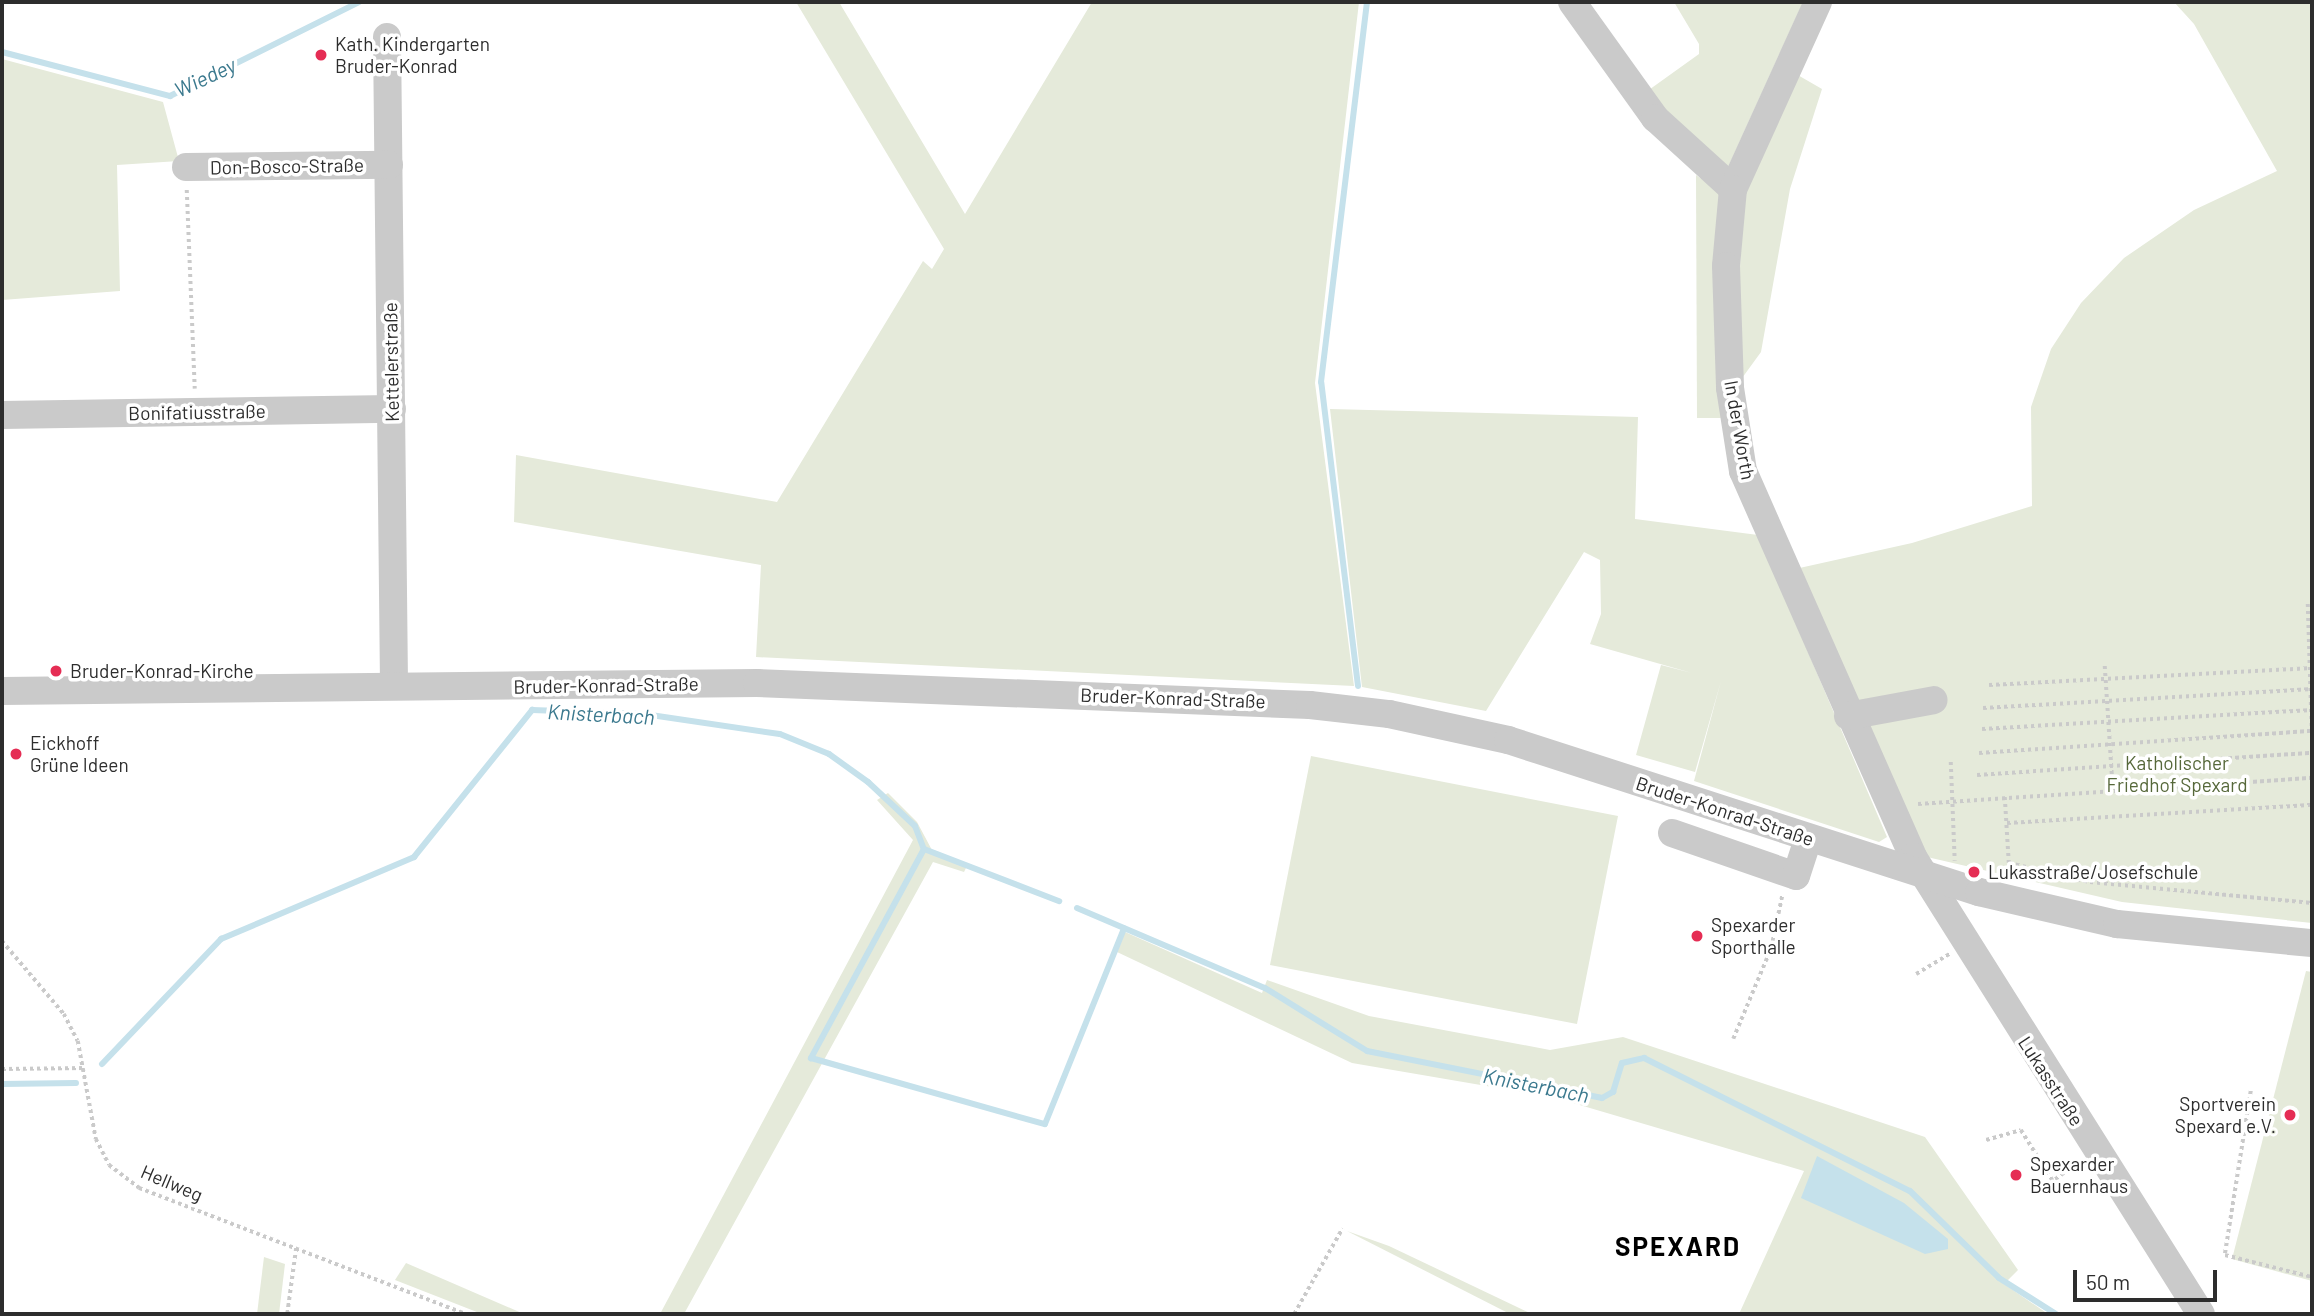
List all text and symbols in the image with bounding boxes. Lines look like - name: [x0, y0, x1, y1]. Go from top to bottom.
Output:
- place label: Kath. Kindergarten Bruder-Konrad: [335, 33, 490, 77]
- marker: Kath. Kindergarten Bruder-Konrad: [313, 47, 329, 63]
- water label: Wiedey: [170, 52, 240, 102]
- street label: Don-Bosco-Straße: [210, 153, 364, 179]
- street label: Kettelerstraße: [379, 302, 403, 422]
- street label: In der Worth: [1720, 378, 1760, 482]
- street label: Bonifatiusstraße: [128, 399, 266, 425]
- place label: Bruder-Konrad-Kirche: [70, 660, 254, 682]
- marker: Bruder-Konrad-Kirche: [48, 663, 64, 679]
- street label: Bruder-Konrad-Straße: [513, 672, 699, 698]
- street label: Bruder-Konrad-Straße: [1080, 683, 1266, 713]
- water label: Knisterbach: [547, 699, 655, 729]
- place label: Eickhoff Grüne Ideen: [30, 732, 129, 776]
- marker: Eickhoff Grüne Ideen: [8, 746, 24, 762]
- park label: Katholischer Friedhof Spexard: [2106, 752, 2248, 796]
- street label: Bruder-Konrad-Straße: [1633, 771, 1817, 851]
- place label: Lukasstraße/Josefschule: [1988, 861, 2198, 883]
- marker: Lukasstraße/Josefschule: [1966, 864, 1982, 880]
- place label: Spexarder Sporthalle: [1711, 914, 1796, 958]
- marker: Spexarder Sporthalle: [1689, 928, 1705, 944]
- street label: Lukasstraße: [2014, 1032, 2088, 1130]
- water label: Knisterbach: [1481, 1062, 1591, 1108]
- place label: Sportverein Spexard e.V.: [2175, 1093, 2276, 1137]
- marker: Sportverein Spexard e.V.: [2282, 1107, 2298, 1123]
- place label: Spexarder Bauernhaus: [2030, 1153, 2128, 1197]
- street label: Hellweg: [138, 1160, 206, 1206]
- marker: Spexarder Bauernhaus: [2008, 1167, 2024, 1183]
- district label: SPEXARD: [1616, 1230, 1740, 1262]
- scale bar: [2076, 1256, 2220, 1300]
- text: 50 m: [2086, 1269, 2130, 1294]

